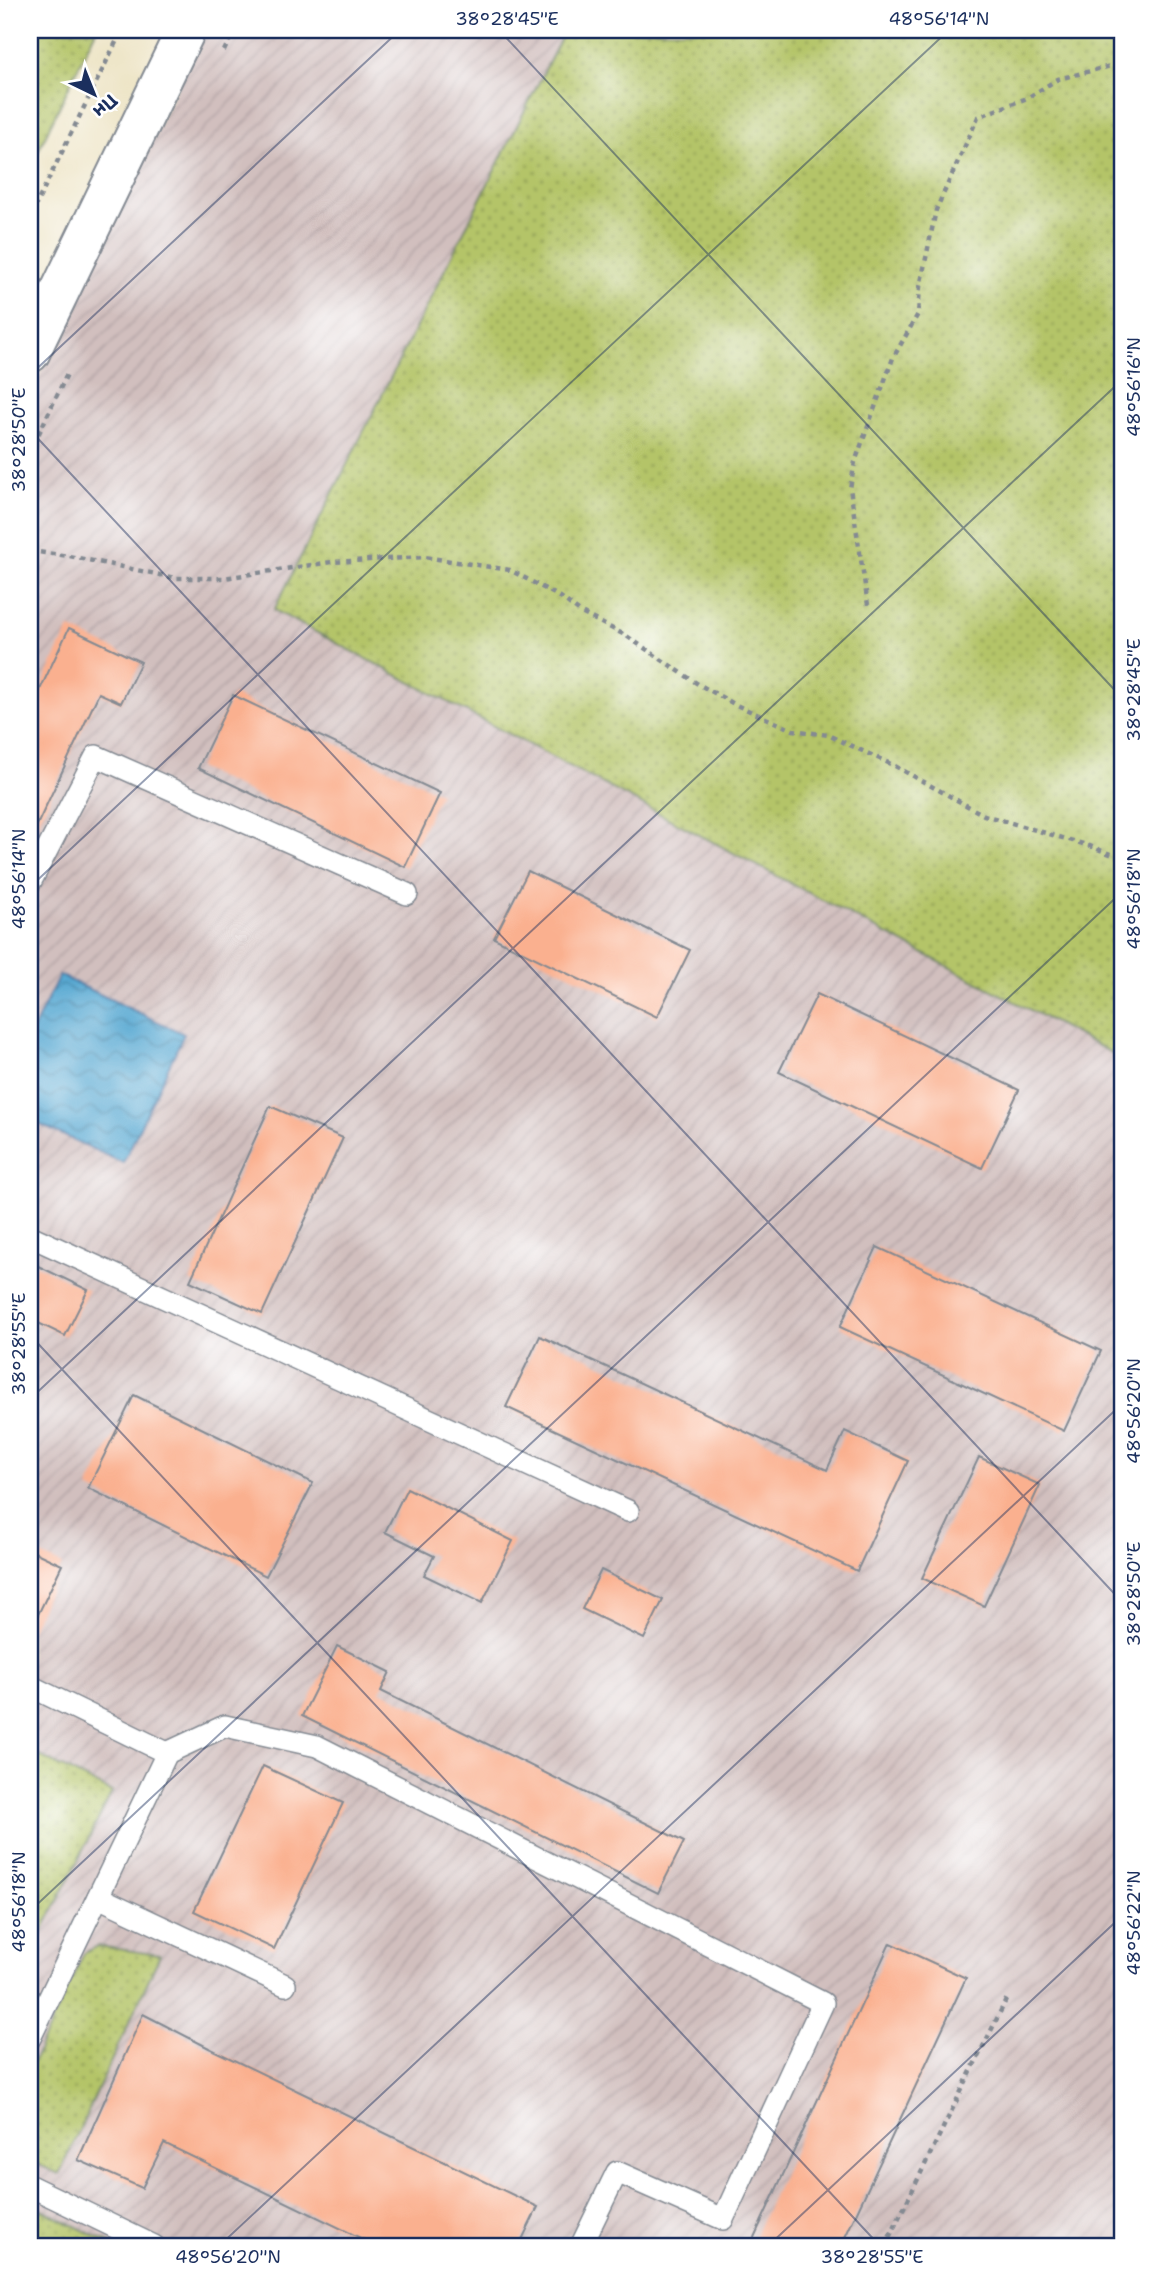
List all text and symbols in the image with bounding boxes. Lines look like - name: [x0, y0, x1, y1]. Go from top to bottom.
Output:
- text: 38°28'45"E: [455, 7, 559, 31]
- text: 48°56'14"N: [889, 7, 989, 31]
- north arrow: [60, 60, 130, 130]
- text: Пн: [88, 88, 123, 124]
- text: 48°56'16"N: [1122, 337, 1146, 437]
- text: 38°28'50"E: [7, 387, 31, 493]
- text: 38°28'45"E: [1122, 638, 1146, 742]
- text: 48°56'14"N: [7, 829, 31, 929]
- text: 48°56'18"N: [1122, 848, 1146, 950]
- text: 38°28'55"E: [7, 1293, 31, 1395]
- text: 48°56'20"N: [1122, 1358, 1146, 1464]
- text: 38°28'50"E: [1122, 1541, 1146, 1647]
- text: 48°56'18"N: [7, 1851, 31, 1953]
- text: 48°56'22"N: [1122, 1870, 1146, 1976]
- text: 48°56'20"N: [175, 2245, 281, 2269]
- text: 38°28'55"E: [821, 2245, 923, 2269]

